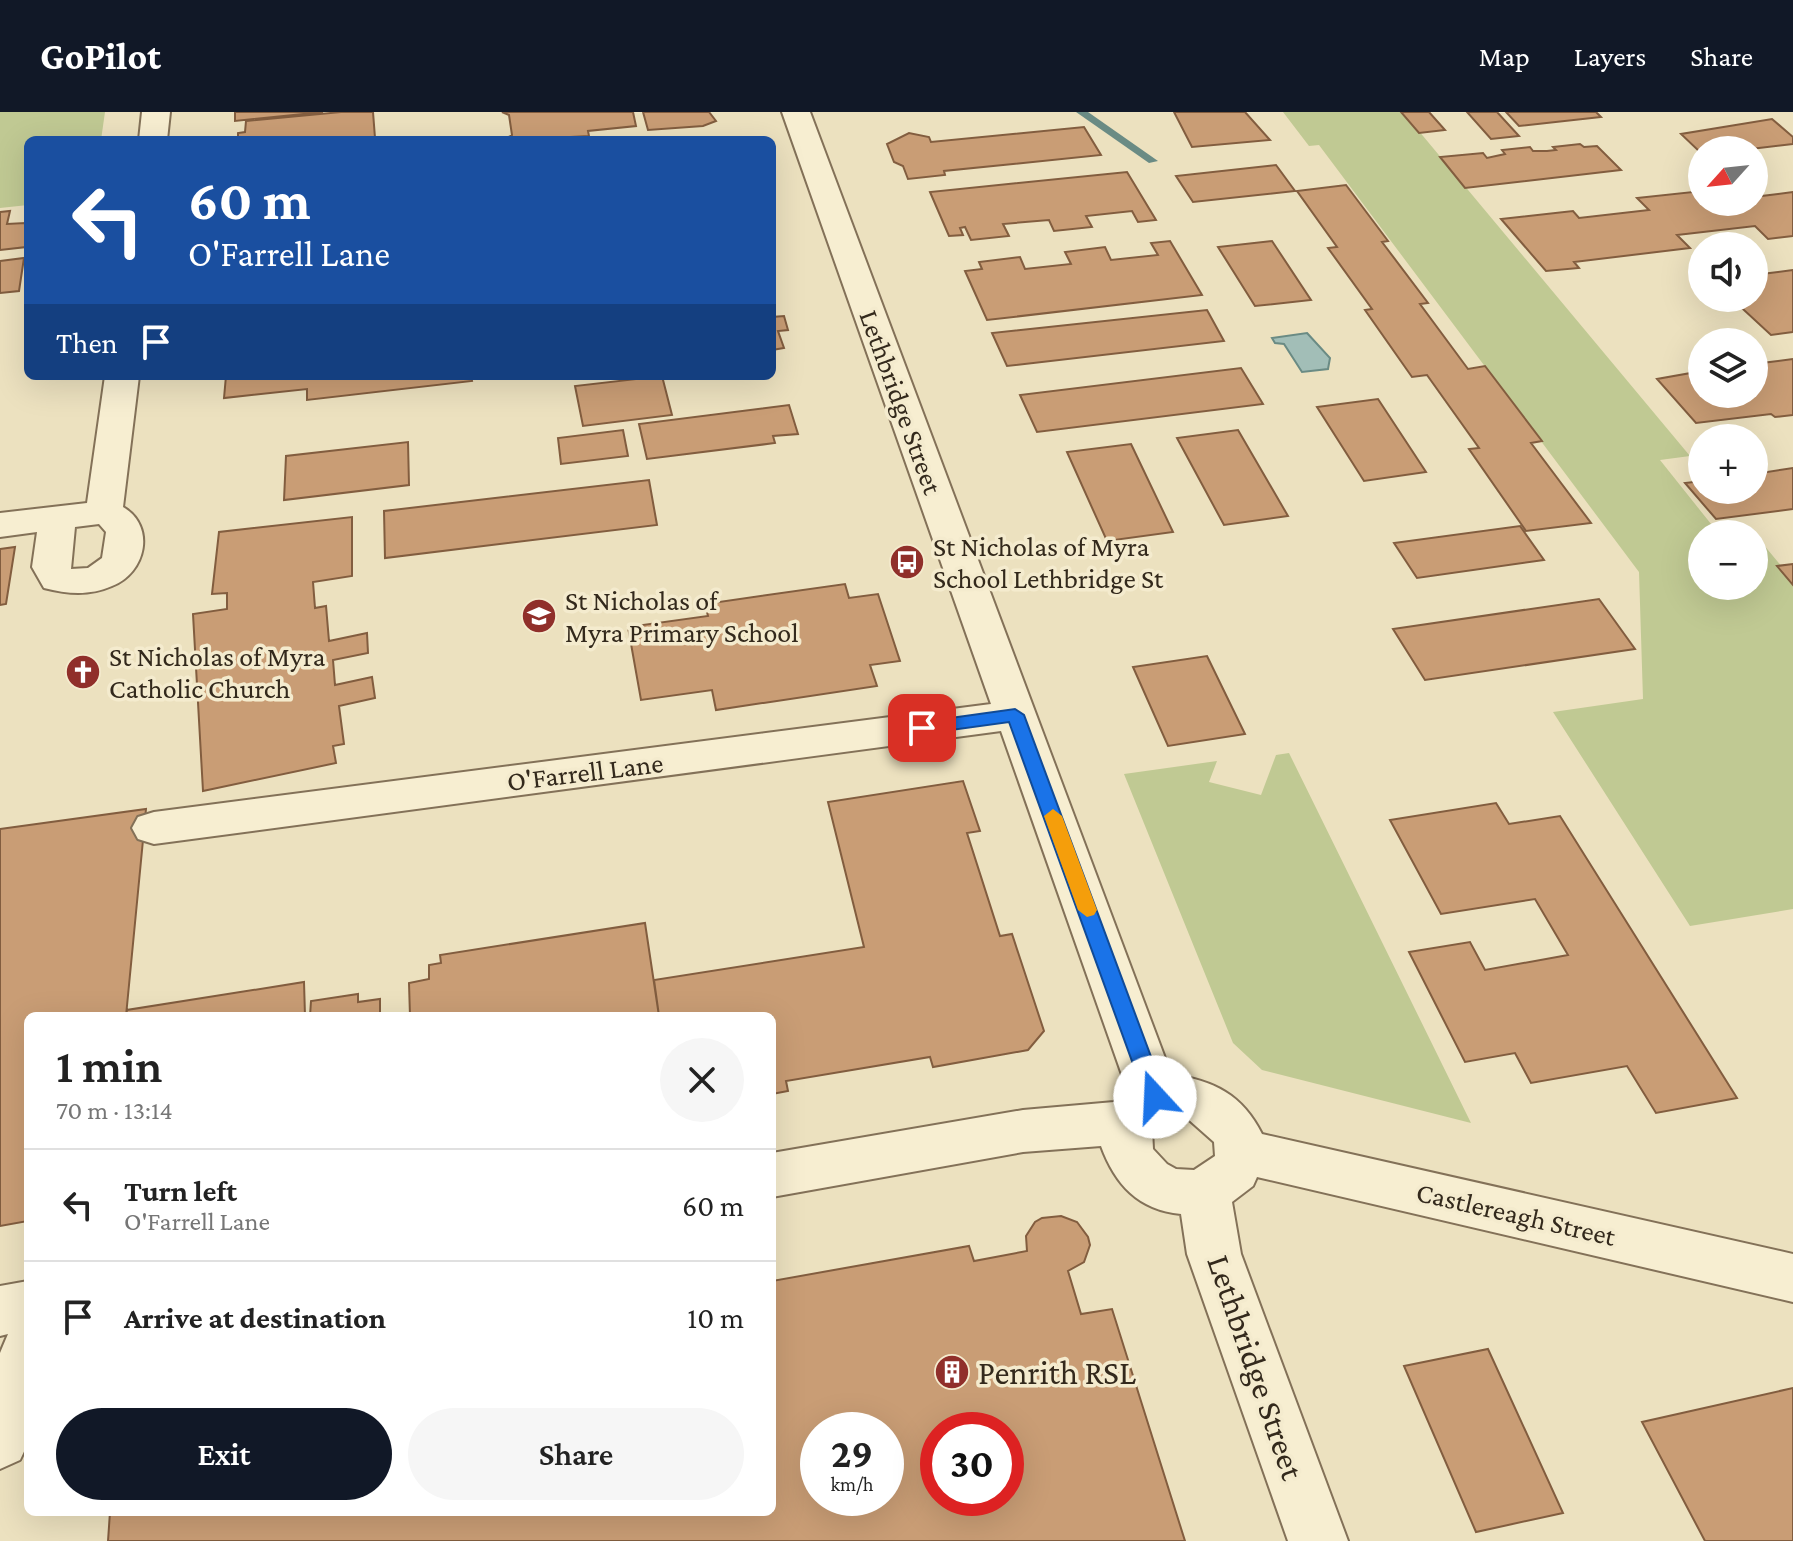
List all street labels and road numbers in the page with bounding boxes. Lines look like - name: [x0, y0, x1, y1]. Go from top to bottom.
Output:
- street label: Lethbridge Street: [853, 306, 949, 499]
- street label: O'Farrell Lane: [505, 747, 665, 797]
- street label: Castlereagh Street: [1413, 1176, 1619, 1252]
- street label: Lethbridge Street: [1199, 1250, 1312, 1485]

